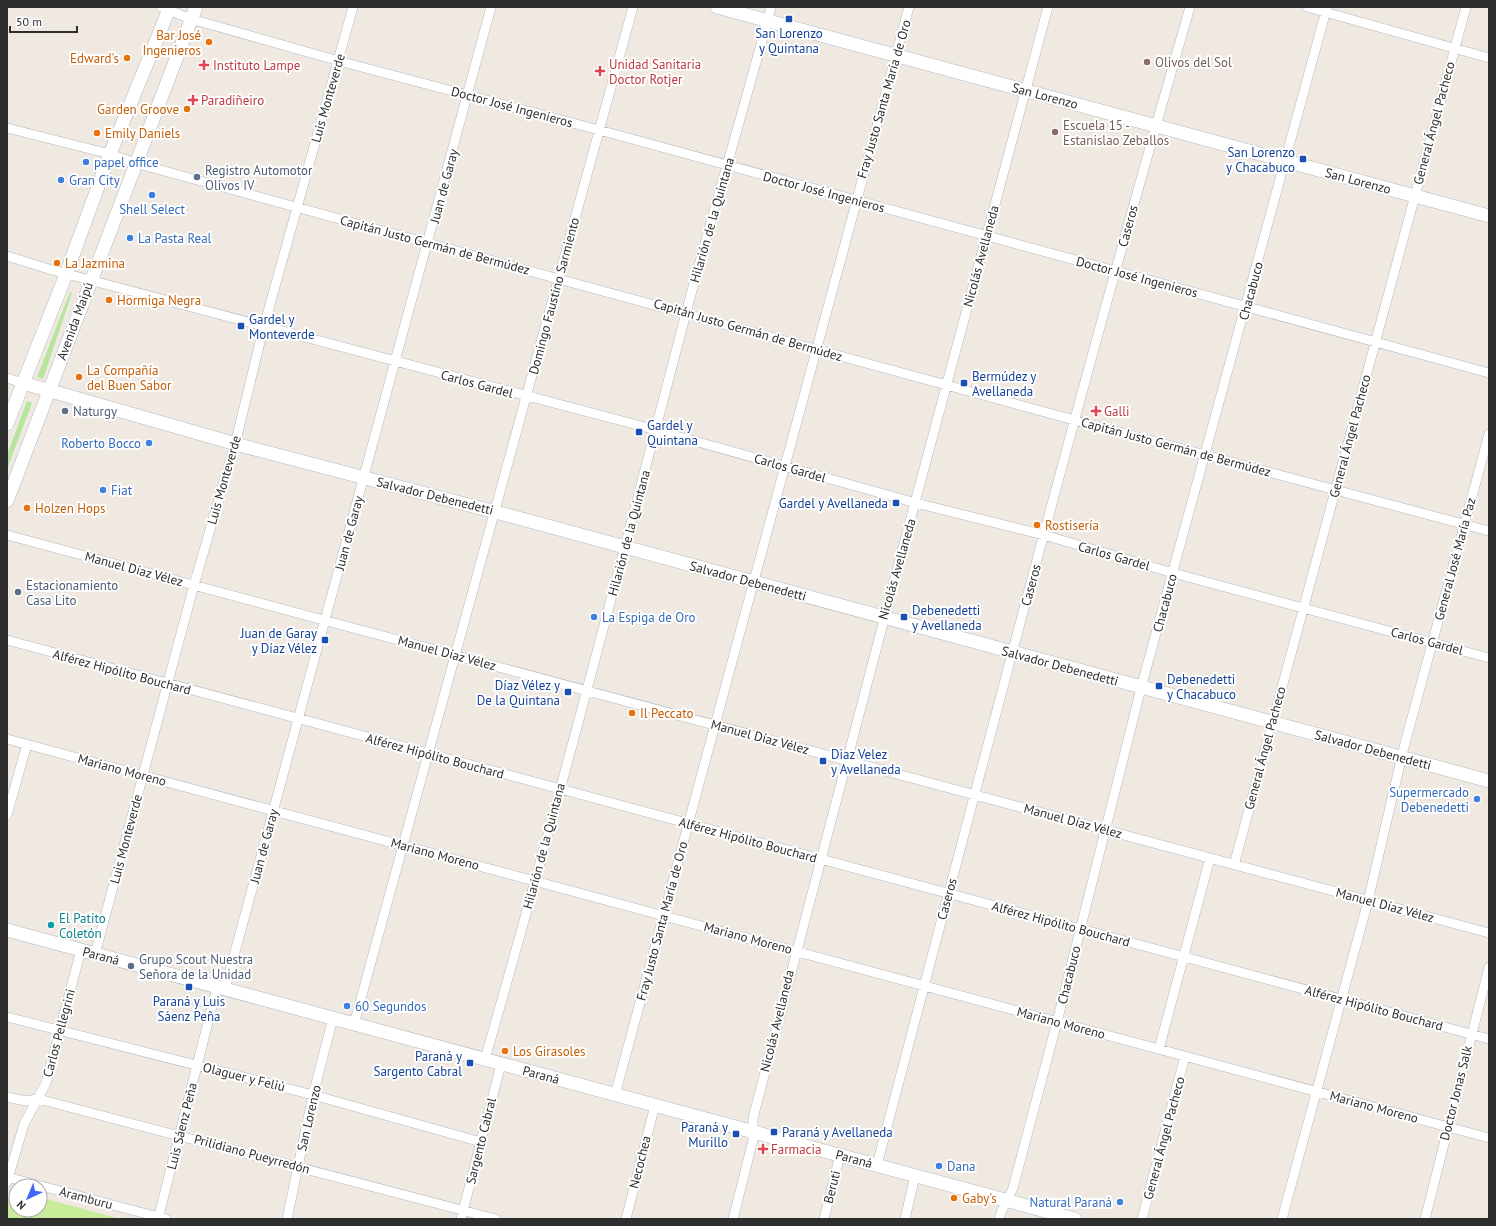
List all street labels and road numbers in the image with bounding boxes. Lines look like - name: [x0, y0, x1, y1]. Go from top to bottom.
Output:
- street label: Fray Justo Santa María de Oro: [853, 18, 915, 180]
- street label: Luis Monteverde: [307, 52, 349, 144]
- street label: General Ángel Pacheco: [1409, 60, 1459, 186]
- street label: San Lorenzo: [1010, 79, 1080, 113]
- street label: Doctor José Ingenieros: [449, 83, 575, 131]
- street label: Juan de Garay: [426, 147, 462, 226]
- street label: Hilarión de la Quintana: [686, 155, 738, 285]
- street label: San Lorenzo: [1323, 164, 1393, 198]
- street label: Doctor José Ingenieros: [761, 168, 887, 216]
- street label: Nicolás Avellaneda: [959, 203, 1003, 309]
- street label: Caseros: [1114, 203, 1142, 249]
- street label: Capitán Justo Germán de Bermúdez: [338, 211, 532, 279]
- street label: Domingo Faustino Sarmiento: [525, 216, 583, 376]
- street label: Doctor José Ingenieros: [1074, 253, 1200, 301]
- street label: Chacabuco: [1235, 260, 1267, 322]
- street label: Avenida Maipú: [53, 280, 97, 362]
- street label: Capitán Justo Germán de Bermúdez: [652, 295, 845, 365]
- street label: Carlos Gardel: [439, 366, 515, 402]
- street label: General Ángel Pacheco: [1325, 373, 1375, 499]
- street label: Capitán Justo Germán de Bermúdez: [1079, 413, 1273, 481]
- street label: Luis Monteverde: [203, 434, 245, 526]
- street label: Carlos Gardel: [752, 450, 828, 486]
- street label: Hilarión de la Quintana: [604, 468, 654, 598]
- street label: Salvador Debenedetti: [375, 473, 495, 519]
- street label: Juan de Garay: [331, 494, 367, 573]
- street label: General José María Paz: [1430, 496, 1480, 622]
- street label: Nicolás Avellaneda: [874, 516, 920, 622]
- street label: Carlos Gardel: [1076, 538, 1152, 574]
- street label: Manuel Díaz Vélez: [83, 548, 185, 590]
- street label: Salvador Debenedetti: [688, 557, 808, 605]
- street label: Caseros: [1017, 562, 1045, 608]
- street label: Chacabuco: [1149, 572, 1181, 634]
- street label: Carlos Gardel: [1389, 623, 1465, 659]
- street label: Manuel Díaz Vélez: [396, 632, 498, 674]
- street label: Salvador Debenedetti: [1000, 642, 1120, 690]
- street label: Alférez Hipólito Bouchard: [51, 645, 193, 699]
- street label: General Ángel Pacheco: [1240, 685, 1290, 811]
- street label: Manuel Díaz Vélez: [709, 716, 811, 758]
- street label: Salvador Debenedetti: [1313, 726, 1433, 774]
- street label: Alférez Hipólito Bouchard: [364, 729, 506, 783]
- street label: Mariano Moreno: [76, 750, 168, 790]
- street label: Hilarión de la Quintana: [519, 781, 569, 911]
- street label: Luis Monteverde: [106, 793, 146, 885]
- street label: Manuel Díaz Vélez: [1022, 800, 1124, 842]
- street label: Juan de Garay: [246, 807, 282, 886]
- street label: Alférez Hipólito Bouchard: [677, 813, 819, 867]
- street label: Mariano Moreno: [389, 834, 481, 874]
- street label: Fray Justo Santa María de Oro: [633, 839, 691, 1003]
- street label: Caseros: [933, 876, 961, 922]
- street label: Manuel Díaz Vélez: [1334, 884, 1436, 926]
- street label: Alférez Hipólito Bouchard: [990, 897, 1132, 951]
- street label: Mariano Moreno: [702, 918, 794, 958]
- street label: Paraná: [81, 943, 121, 969]
- street label: Chacabuco: [1054, 944, 1084, 1006]
- street label: Nicolás Avellaneda: [756, 968, 798, 1074]
- street label: Alférez Hipólito Bouchard: [1303, 981, 1445, 1035]
- street label: Carlos Pellegrini: [39, 987, 79, 1079]
- street label: Mariano Moreno: [1015, 1003, 1107, 1043]
- street label: Doctor Jonas Salk: [1436, 1043, 1476, 1142]
- street label: Olaguer y Feliú: [201, 1059, 287, 1095]
- street label: Paraná: [521, 1062, 561, 1088]
- street label: General Ángel Pacheco: [1139, 1075, 1189, 1201]
- street label: Luis Sáenz Peña: [163, 1081, 201, 1171]
- street label: San Lorenzo: [293, 1083, 325, 1153]
- street label: Mariano Moreno: [1328, 1087, 1420, 1127]
- street label: Sargento Cabral: [462, 1096, 500, 1186]
- street label: Prilidiano Pueyrredón: [192, 1130, 312, 1178]
- street label: Necochea: [625, 1134, 655, 1190]
- street label: Paraná: [834, 1146, 874, 1172]
- street label: Beruti: [820, 1169, 844, 1205]
- street label: Aramburu: [57, 1183, 115, 1213]

